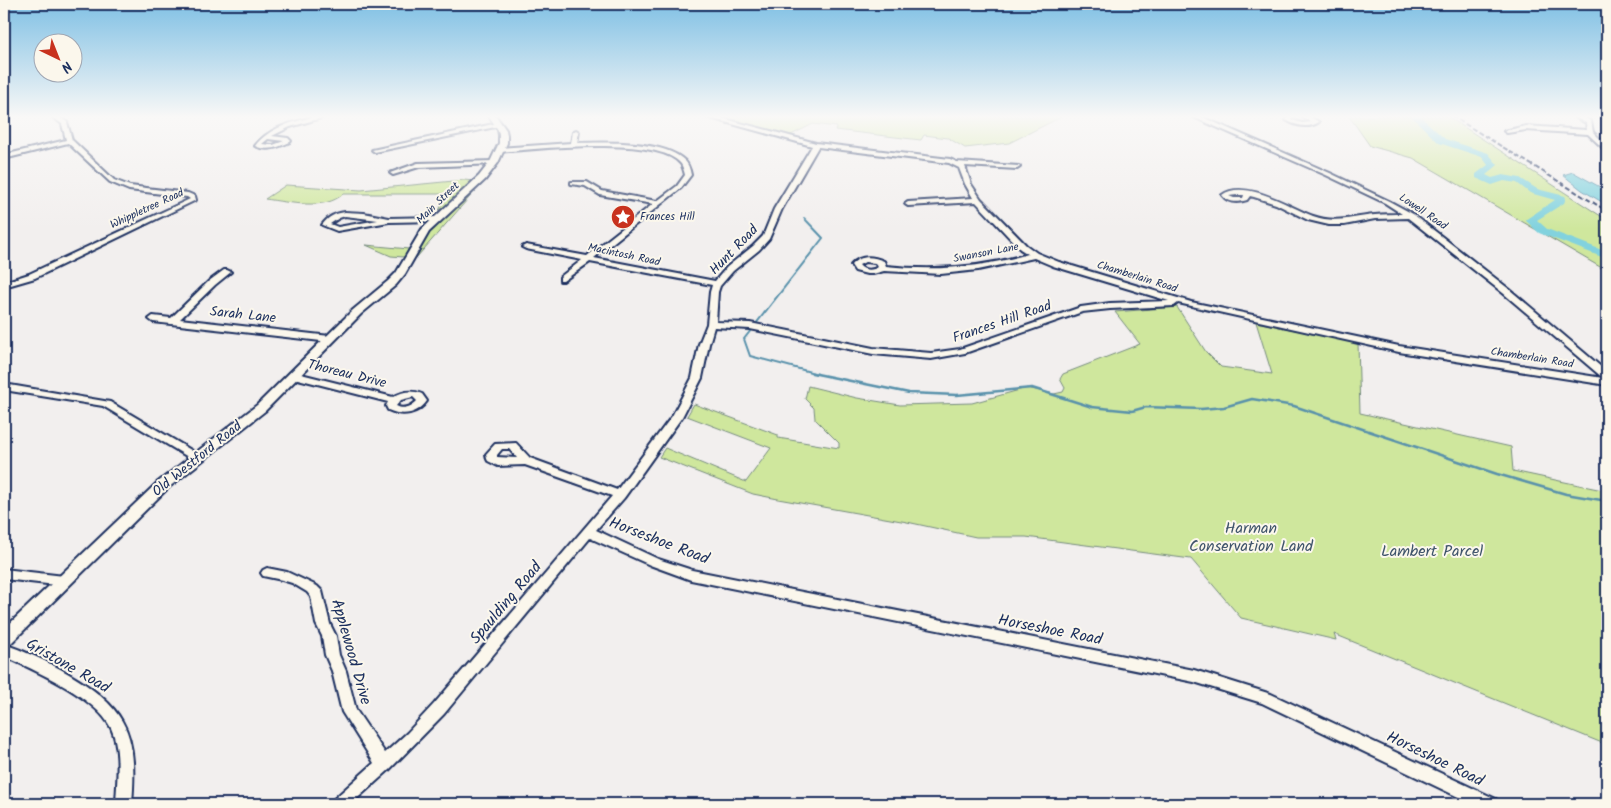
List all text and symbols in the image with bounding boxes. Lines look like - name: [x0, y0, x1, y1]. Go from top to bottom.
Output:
- north arrow: [32, 32, 82, 82]
- text: N: [55, 56, 77, 78]
- street label: Main Street: [412, 177, 464, 228]
- street label: Whippletree Road: [107, 184, 187, 234]
- street label: Lowell Road: [1395, 189, 1451, 235]
- place icon: Frances Hill: [610, 204, 636, 230]
- place label: Frances Hill: [640, 208, 695, 226]
- street label: Hunt Road: [704, 219, 764, 280]
- street label: Swanson Lane: [952, 238, 1020, 268]
- street label: Macintosh Road: [586, 239, 662, 272]
- street label: Chamberlain Road: [1094, 256, 1180, 298]
- street label: Frances Hill Road: [950, 294, 1055, 349]
- street label: Sarah Lane: [209, 301, 278, 329]
- street label: Chamberlain Road: [1489, 343, 1575, 374]
- street label: Thoreau Drive: [305, 354, 389, 395]
- street label: Old Westford Road: [147, 415, 248, 502]
- street label: Horseshoe Road: [605, 510, 714, 572]
- park label: Harman Conservation Land: [1189, 516, 1314, 559]
- park label: Lambert Parcel: [1381, 539, 1483, 564]
- street label: Spaulding Road: [464, 555, 549, 650]
- street label: Applewood Drive: [324, 596, 378, 708]
- street label: Horseshoe Road: [996, 608, 1105, 653]
- street label: Gristone Road: [21, 632, 116, 701]
- street label: Horseshoe Road: [1382, 725, 1489, 794]

